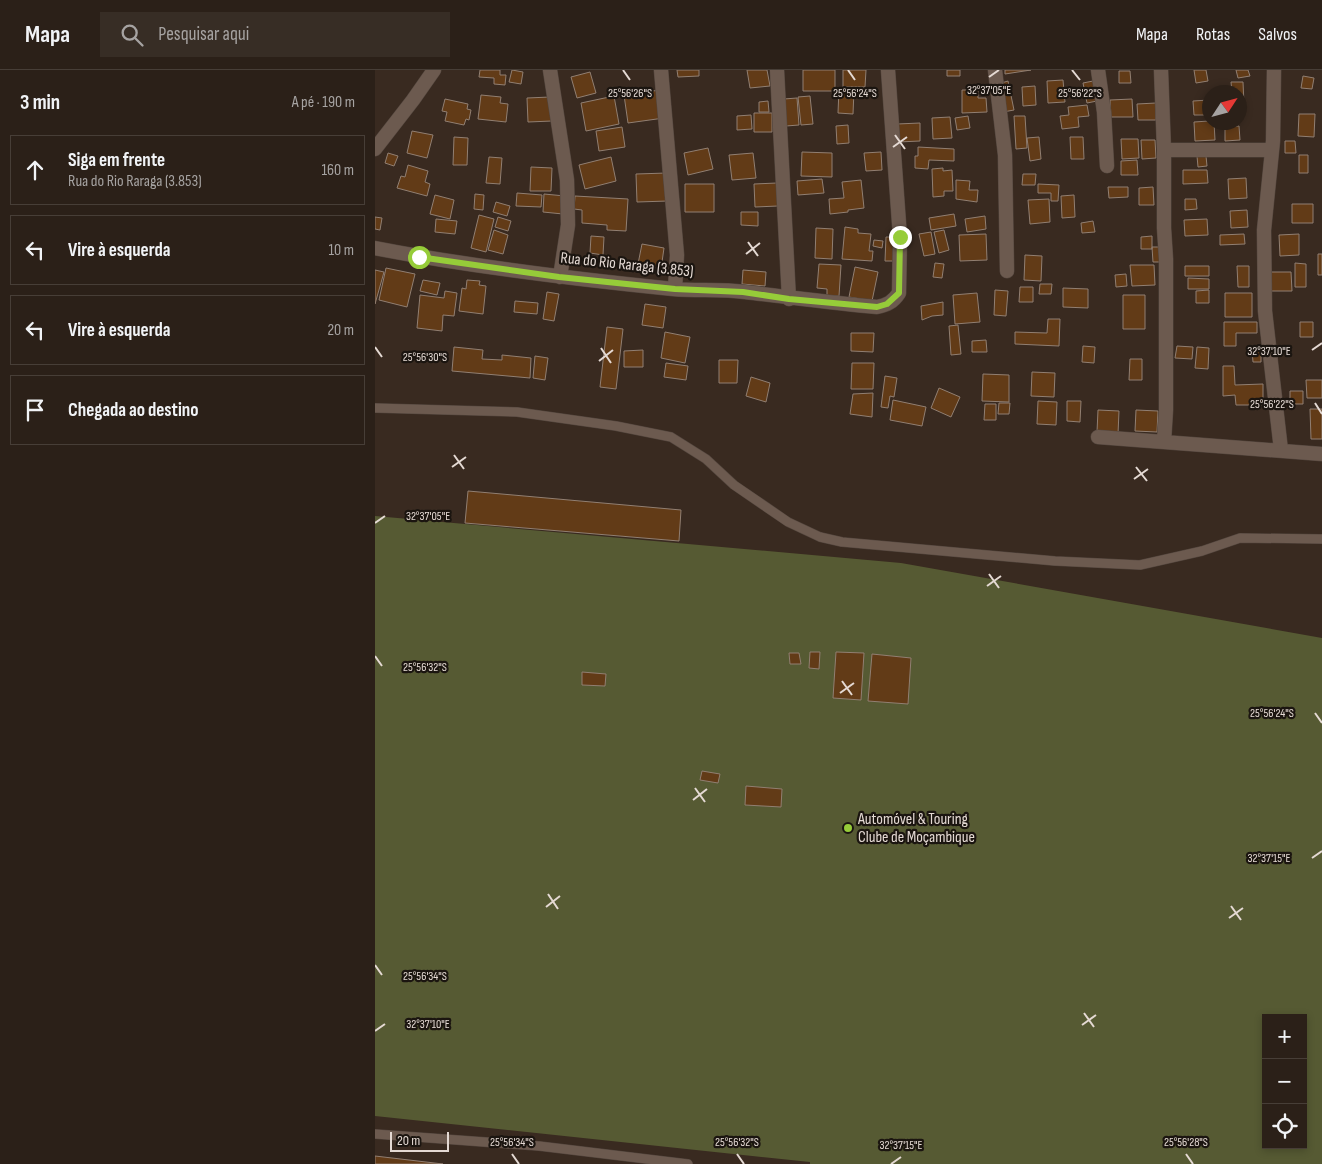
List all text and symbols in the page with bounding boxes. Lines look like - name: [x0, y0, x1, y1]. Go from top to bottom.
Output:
- search box: [100, 12, 450, 57]
- text: Mapa: [25, 20, 70, 49]
- icon: search: [118, 21, 146, 49]
- text: Pesquisar aqui: [158, 23, 249, 46]
- text: Mapa: [1136, 24, 1168, 45]
- text: Rotas: [1196, 24, 1230, 45]
- text: Salvos: [1258, 24, 1297, 45]
- text: 32°37'05"E: [967, 83, 1011, 98]
- north arrow: [1202, 85, 1247, 130]
- text: 25°56'26"S: [608, 86, 652, 101]
- text: 25°56'24"S: [833, 86, 877, 101]
- text: 25°56'22"S: [1058, 86, 1102, 101]
- text: 3 min: [20, 90, 60, 115]
- text: A pé · 190 m: [292, 93, 355, 112]
- text: Siga em frente: [68, 149, 165, 172]
- icon: ahead: [21, 156, 49, 184]
- text: 160 m: [321, 161, 354, 180]
- text: Rua do Rio Raraga (3.853): [68, 172, 202, 191]
- route end: [889, 226, 912, 249]
- icon: left: [21, 236, 49, 264]
- text: Vire à esquerda: [68, 239, 170, 262]
- text: 10 m: [328, 241, 354, 260]
- route start: [408, 246, 431, 269]
- street label: Rua do Rio Raraga (3.853): [560, 249, 694, 281]
- icon: left: [21, 316, 49, 344]
- text: Vire à esquerda: [68, 319, 170, 342]
- text: 20 m: [327, 321, 354, 340]
- text: 32°37'10"E: [1247, 344, 1291, 359]
- text: 25°56'30"S: [403, 350, 447, 365]
- icon: arrive: [21, 396, 49, 424]
- text: 25°56'22"S: [1250, 397, 1294, 412]
- text: Chegada ao destino: [68, 399, 198, 422]
- text: 32°37'05"E: [406, 509, 450, 524]
- text: 25°56'32"S: [403, 660, 447, 675]
- text: 25°56'24"S: [1250, 706, 1294, 721]
- place label: Automóvel & Touring Clube de Moçambique: [857, 810, 975, 847]
- marker: Automóvel & Touring Clube de Moçambique: [842, 822, 854, 834]
- text: 32°37'15"E: [1247, 851, 1291, 866]
- text: 25°56'34"S: [403, 969, 447, 984]
- map controls: [1262, 1014, 1307, 1149]
- button: +: [1262, 1014, 1307, 1059]
- text: 32°37'10"E: [406, 1017, 450, 1032]
- button: −: [1262, 1059, 1307, 1104]
- button: locate: [1262, 1104, 1307, 1149]
- scale bar: [390, 1129, 449, 1152]
- text: 20 m: [397, 1132, 420, 1149]
- text: 25°56'34"S: [490, 1135, 534, 1150]
- text: 25°56'32"S: [715, 1135, 759, 1150]
- text: 25°56'28"S: [1164, 1135, 1208, 1150]
- text: 32°37'15"E: [879, 1138, 923, 1153]

